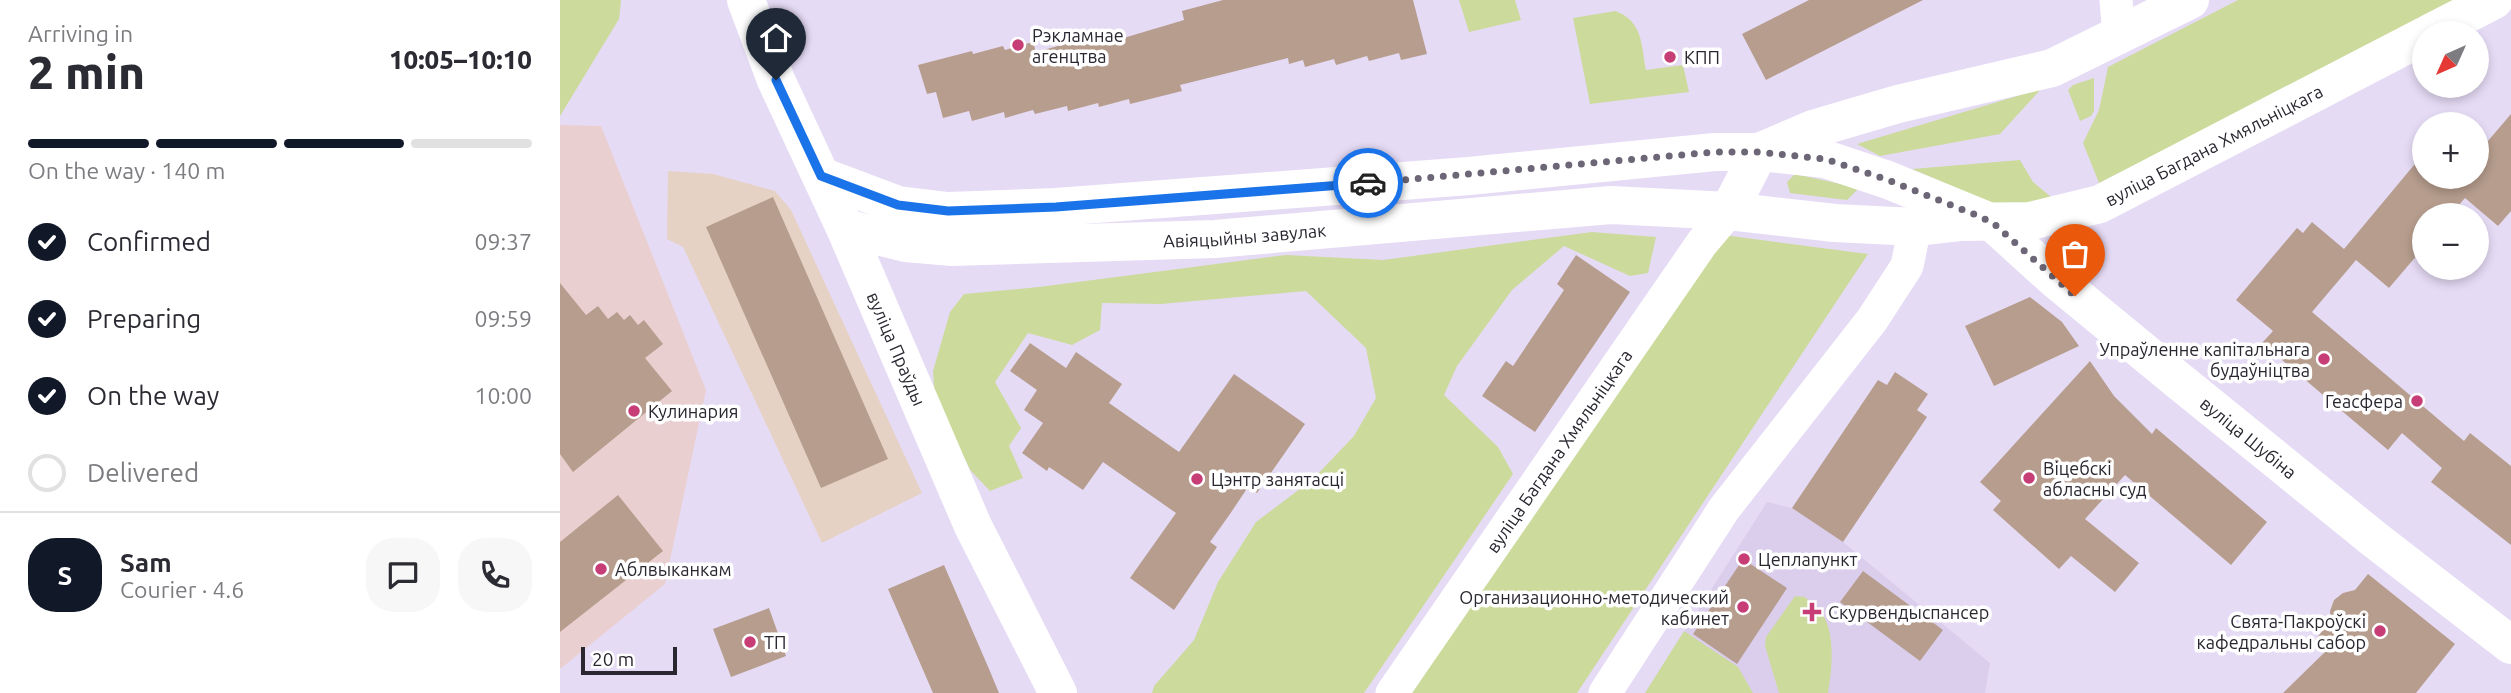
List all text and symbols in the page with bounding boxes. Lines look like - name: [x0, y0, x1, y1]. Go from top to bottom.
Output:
- pin: [746, 8, 806, 80]
- icon: home: [757, 19, 795, 57]
- text: Arriving in: [28, 21, 133, 46]
- north arrow: [2412, 21, 2488, 98]
- map controls: [2412, 21, 2489, 280]
- place label: Рэкламнае агенцтва: [1032, 25, 1124, 66]
- marker: Рэкламнае агенцтва: [1010, 37, 1026, 53]
- text: 10:05–10:10: [389, 45, 532, 74]
- text: 2 min: [28, 46, 145, 98]
- place label: КПП: [1684, 47, 1720, 67]
- marker: КПП: [1662, 49, 1678, 65]
- street label: вуліца Багдана Хмяльніцкага: [2102, 80, 2326, 210]
- button: +: [2412, 112, 2489, 189]
- courier: [1333, 148, 1403, 218]
- text: On the way · 140 m: [28, 158, 225, 183]
- icon: car: [1349, 164, 1387, 202]
- button: −: [2412, 203, 2489, 280]
- street label: Авіяцыйны завулак: [1163, 219, 1327, 251]
- icon: check: [28, 223, 66, 261]
- pin: [2045, 224, 2105, 296]
- text: Confirmed: [87, 227, 211, 256]
- text: 09:37: [474, 229, 532, 254]
- icon: bag: [2056, 235, 2094, 273]
- street label: вуліца Праўды: [864, 289, 930, 408]
- icon: check: [28, 300, 66, 338]
- text: Preparing: [87, 304, 201, 333]
- text: 09:59: [474, 306, 532, 331]
- place label: Упраўленне капітальнага будаўніцтва: [2099, 339, 2310, 380]
- street label: вуліца Багдана Хмяльніцкага: [1482, 346, 1636, 556]
- marker: Упраўленне капітальнага будаўніцтва: [2316, 351, 2332, 367]
- icon: check: [28, 377, 66, 415]
- text: On the way: [87, 381, 219, 410]
- text: 10:00: [474, 383, 532, 408]
- place label: Геасфера: [2325, 391, 2403, 411]
- street label: вуліца Шубіна: [2197, 393, 2301, 482]
- marker: Геасфера: [2409, 393, 2425, 409]
- place label: Кулинария: [648, 401, 739, 421]
- marker: Кулинария: [626, 403, 642, 419]
- text: Delivered: [87, 458, 199, 487]
- place label: Віцебскі абласны суд: [2043, 458, 2147, 499]
- place label: Цэнтр занятасці: [1211, 469, 1344, 489]
- marker: Віцебскі абласны суд: [2021, 470, 2037, 486]
- marker: Цэнтр занятасці: [1189, 471, 1205, 487]
- button: chat: [366, 538, 440, 612]
- button: phone: [458, 538, 532, 612]
- text: Sam: [120, 548, 172, 577]
- place label: Цеплапункт: [1758, 549, 1858, 569]
- marker: Цеплапункт: [1736, 551, 1752, 567]
- place label: Аблвыканкам: [615, 559, 732, 579]
- text: S: [58, 561, 72, 590]
- marker: Аблвыканкам: [593, 561, 609, 577]
- text: Courier · 4.6: [120, 577, 244, 602]
- place label: Организационно-методический кабинет: [1459, 587, 1729, 628]
- marker: Организационно-методический кабинет: [1735, 599, 1751, 615]
- marker: Скурвендыспансер: [1802, 602, 1822, 622]
- place label: Скурвендыспансер: [1828, 602, 1989, 622]
- place label: Свята-Пакроўскі кафедральны сабор: [2196, 611, 2366, 652]
- marker: Свята-Пакроўскі кафедральны сабор: [2372, 623, 2388, 639]
- place label: ТП: [764, 632, 786, 652]
- marker: ТП: [742, 634, 758, 650]
- scale bar: [581, 644, 677, 676]
- text: 20 m: [592, 648, 634, 670]

